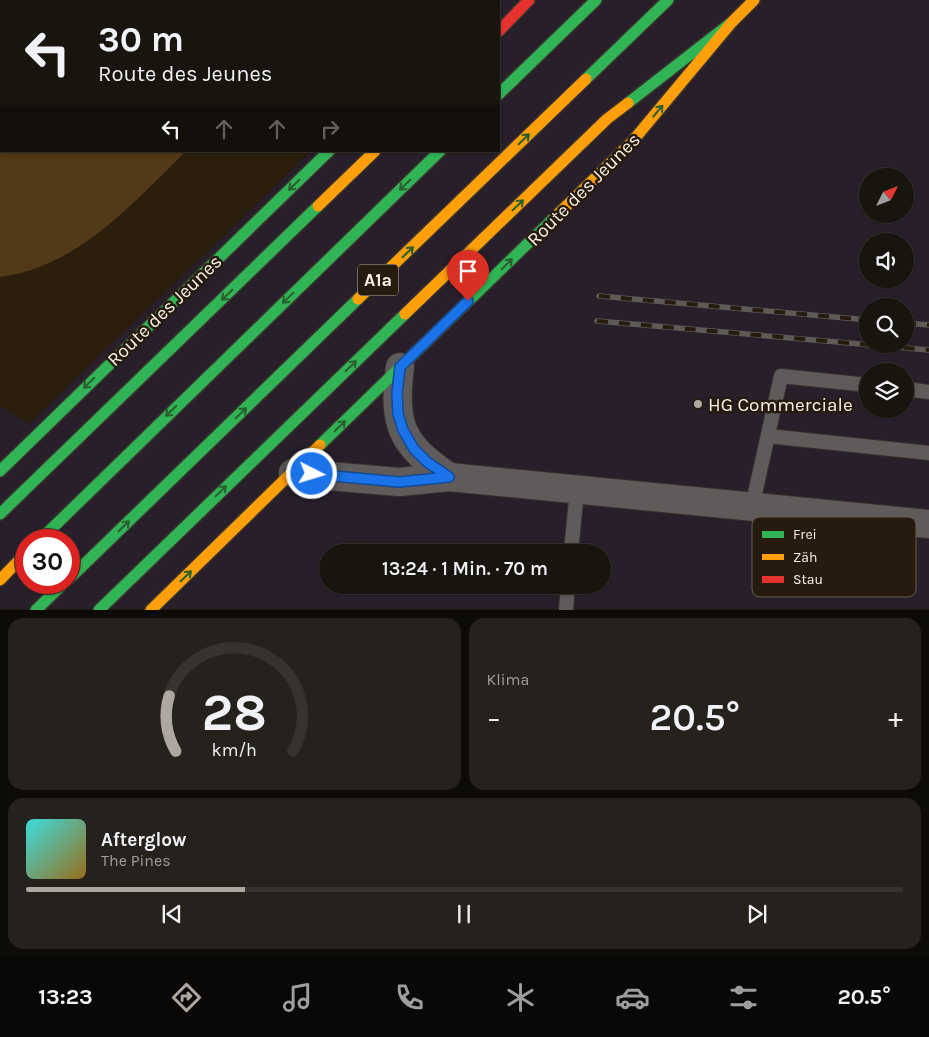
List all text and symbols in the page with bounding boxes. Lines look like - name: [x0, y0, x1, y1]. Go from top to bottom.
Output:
- text: 30 m: [98, 19, 184, 60]
- icon: left: [15, 20, 80, 85]
- text: Route des Jeunes: [98, 61, 272, 87]
- one-way arrow: [652, 105, 663, 118]
- icon: left: [157, 115, 185, 143]
- icon: ahead: [210, 115, 238, 143]
- icon: ahead: [263, 115, 291, 143]
- icon: right: [316, 115, 344, 143]
- street label: Route des Jeunes: [523, 129, 645, 251]
- one-way arrow: [518, 133, 531, 145]
- north arrow: [859, 168, 914, 222]
- map controls: [859, 168, 914, 418]
- one-way arrow: [288, 179, 300, 191]
- one-way arrow: [398, 179, 411, 191]
- one-way arrow: [512, 199, 525, 211]
- button: sound: [859, 233, 914, 288]
- one-way arrow: [401, 246, 414, 258]
- pin: [447, 250, 489, 301]
- street label: Route des Jeunes: [103, 251, 226, 371]
- icon: arrive: [454, 257, 482, 285]
- one-way arrow: [501, 258, 513, 270]
- road number: A1a: [358, 264, 398, 296]
- one-way arrow: [220, 289, 233, 301]
- one-way arrow: [282, 292, 294, 304]
- button: search: [859, 298, 914, 353]
- one-way arrow: [344, 360, 357, 372]
- button: layers: [859, 363, 914, 418]
- one-way arrow: [82, 377, 95, 389]
- place label: HG Commerciale: [708, 394, 853, 416]
- marker: HG Commerciale: [692, 398, 704, 410]
- one-way arrow: [165, 405, 178, 417]
- one-way arrow: [234, 407, 247, 419]
- one-way arrow: [334, 420, 347, 432]
- position arrow: [285, 447, 337, 499]
- one-way arrow: [215, 485, 227, 497]
- legend: [752, 517, 916, 597]
- one-way arrow: [118, 520, 130, 533]
- text: Frei: [793, 526, 817, 543]
- speed limit sign: 30: [15, 529, 80, 594]
- text: Zäh: [793, 549, 817, 566]
- text: 13:24 · 1 Min. · 70 m: [382, 558, 548, 580]
- one-way arrow: [180, 570, 192, 582]
- text: Stau: [793, 571, 823, 588]
- text: Klima: [487, 670, 529, 689]
- text: 28: [202, 682, 267, 743]
- text: 20.5°: [650, 695, 740, 740]
- text: −: [487, 701, 501, 734]
- text: +: [888, 701, 903, 734]
- text: km/h: [212, 740, 257, 761]
- text: Afterglow: [101, 829, 187, 851]
- text: The Pines: [101, 851, 171, 870]
- icon: previous: [158, 900, 186, 928]
- icon: pause: [450, 900, 478, 928]
- icon: next: [743, 900, 771, 928]
- icon: directions: [169, 980, 204, 1015]
- icon: music: [280, 980, 315, 1015]
- icon: phone: [392, 980, 427, 1015]
- icon: climate: [503, 980, 538, 1015]
- icon: car: [615, 980, 650, 1015]
- icon: filters: [726, 980, 761, 1015]
- text: 13:23: [38, 984, 93, 1010]
- text: 20.5°: [837, 984, 891, 1010]

